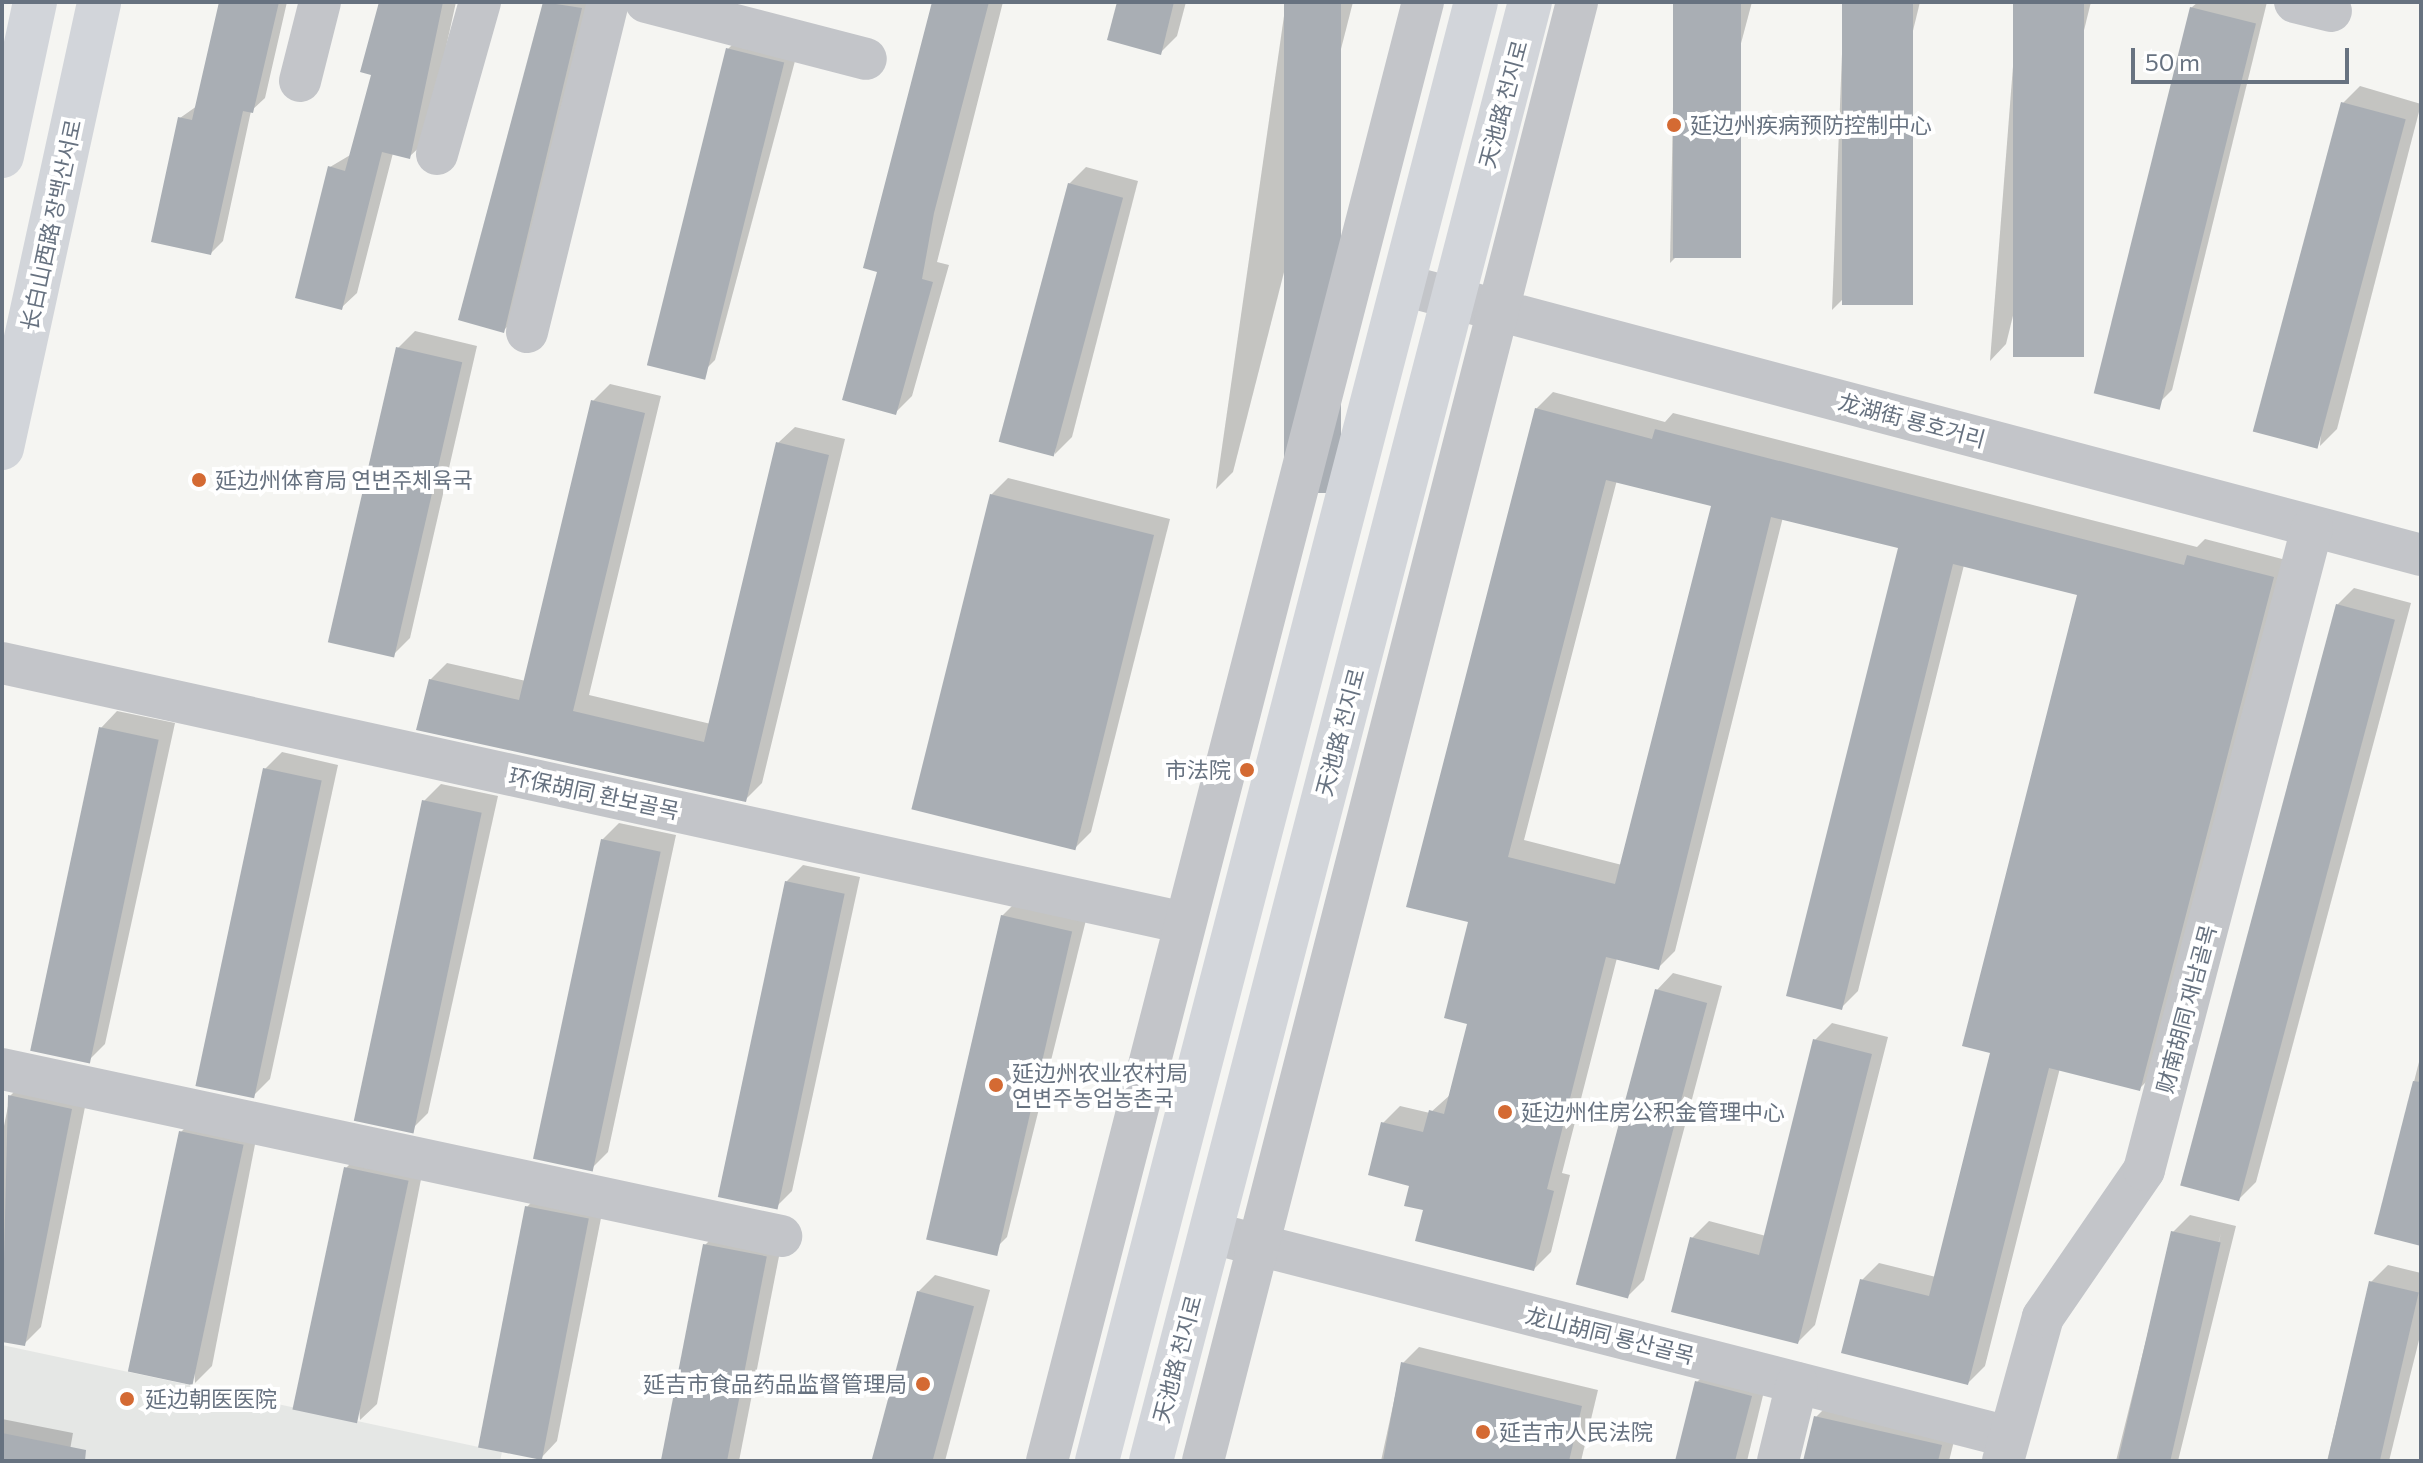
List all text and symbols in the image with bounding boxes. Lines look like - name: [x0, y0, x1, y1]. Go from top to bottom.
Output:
- scale bar: [2135, 32, 2353, 82]
- street label: 天池路 천지로: [1473, 37, 1533, 171]
- text: 50 m: [2145, 47, 2200, 76]
- place label: 延边州疾病预防控制中心: [1690, 112, 1932, 138]
- marker: 延边州疾病预防控制中心: [1665, 116, 1683, 134]
- street label: 长白山西路 장백산서로: [16, 117, 86, 333]
- street label: 龙湖街 룡호거리: [1836, 388, 1988, 452]
- place label: 延边州体育局 연변주체육국: [215, 467, 473, 493]
- marker: 延边州体育局 연변주체육국: [190, 471, 208, 489]
- street label: 天池路 천지로: [1310, 665, 1370, 799]
- place label: 市法院: [1165, 757, 1231, 783]
- marker: 市法院: [1238, 761, 1256, 779]
- street label: 环保胡同 환보골목: [507, 762, 681, 824]
- street label: 财南胡同 재남골목: [2151, 922, 2221, 1096]
- place label: 延边州农业农村局 연변주농업농촌국: [1012, 1059, 1188, 1110]
- marker: 延边州农业农村局 연변주농업농촌국: [987, 1076, 1005, 1094]
- place label: 延边州住房公积金管理中心: [1521, 1099, 1785, 1125]
- marker: 延边州住房公积金管理中心: [1496, 1103, 1514, 1121]
- street label: 天池路 천지로: [1147, 1292, 1207, 1426]
- street label: 龙山胡同 룡산골목: [1523, 1301, 1697, 1369]
- place label: 延吉市食品药品监督管理局: [643, 1371, 907, 1397]
- marker: 延吉市食品药品监督管理局: [914, 1375, 932, 1393]
- place label: 延边朝医医院: [145, 1386, 277, 1412]
- marker: 延边朝医医院: [116, 1388, 138, 1410]
- place label: 延吉市人民法院: [1499, 1419, 1653, 1445]
- marker: 延吉市人民法院: [1474, 1423, 1492, 1441]

